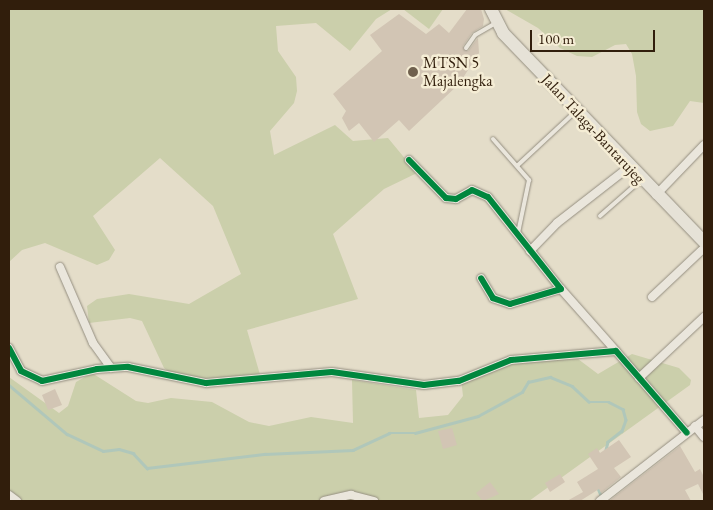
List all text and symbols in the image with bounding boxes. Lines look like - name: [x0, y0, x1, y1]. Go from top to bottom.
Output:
- scale bar: [533, 20, 658, 52]
- text: 100 m: [538, 29, 574, 48]
- place label: MTSN 5 Majalengka: [423, 53, 493, 91]
- marker: MTSN 5 Majalengka: [407, 66, 419, 78]
- street label: Jalan Talaga-Bantarujeg: [537, 70, 649, 188]

